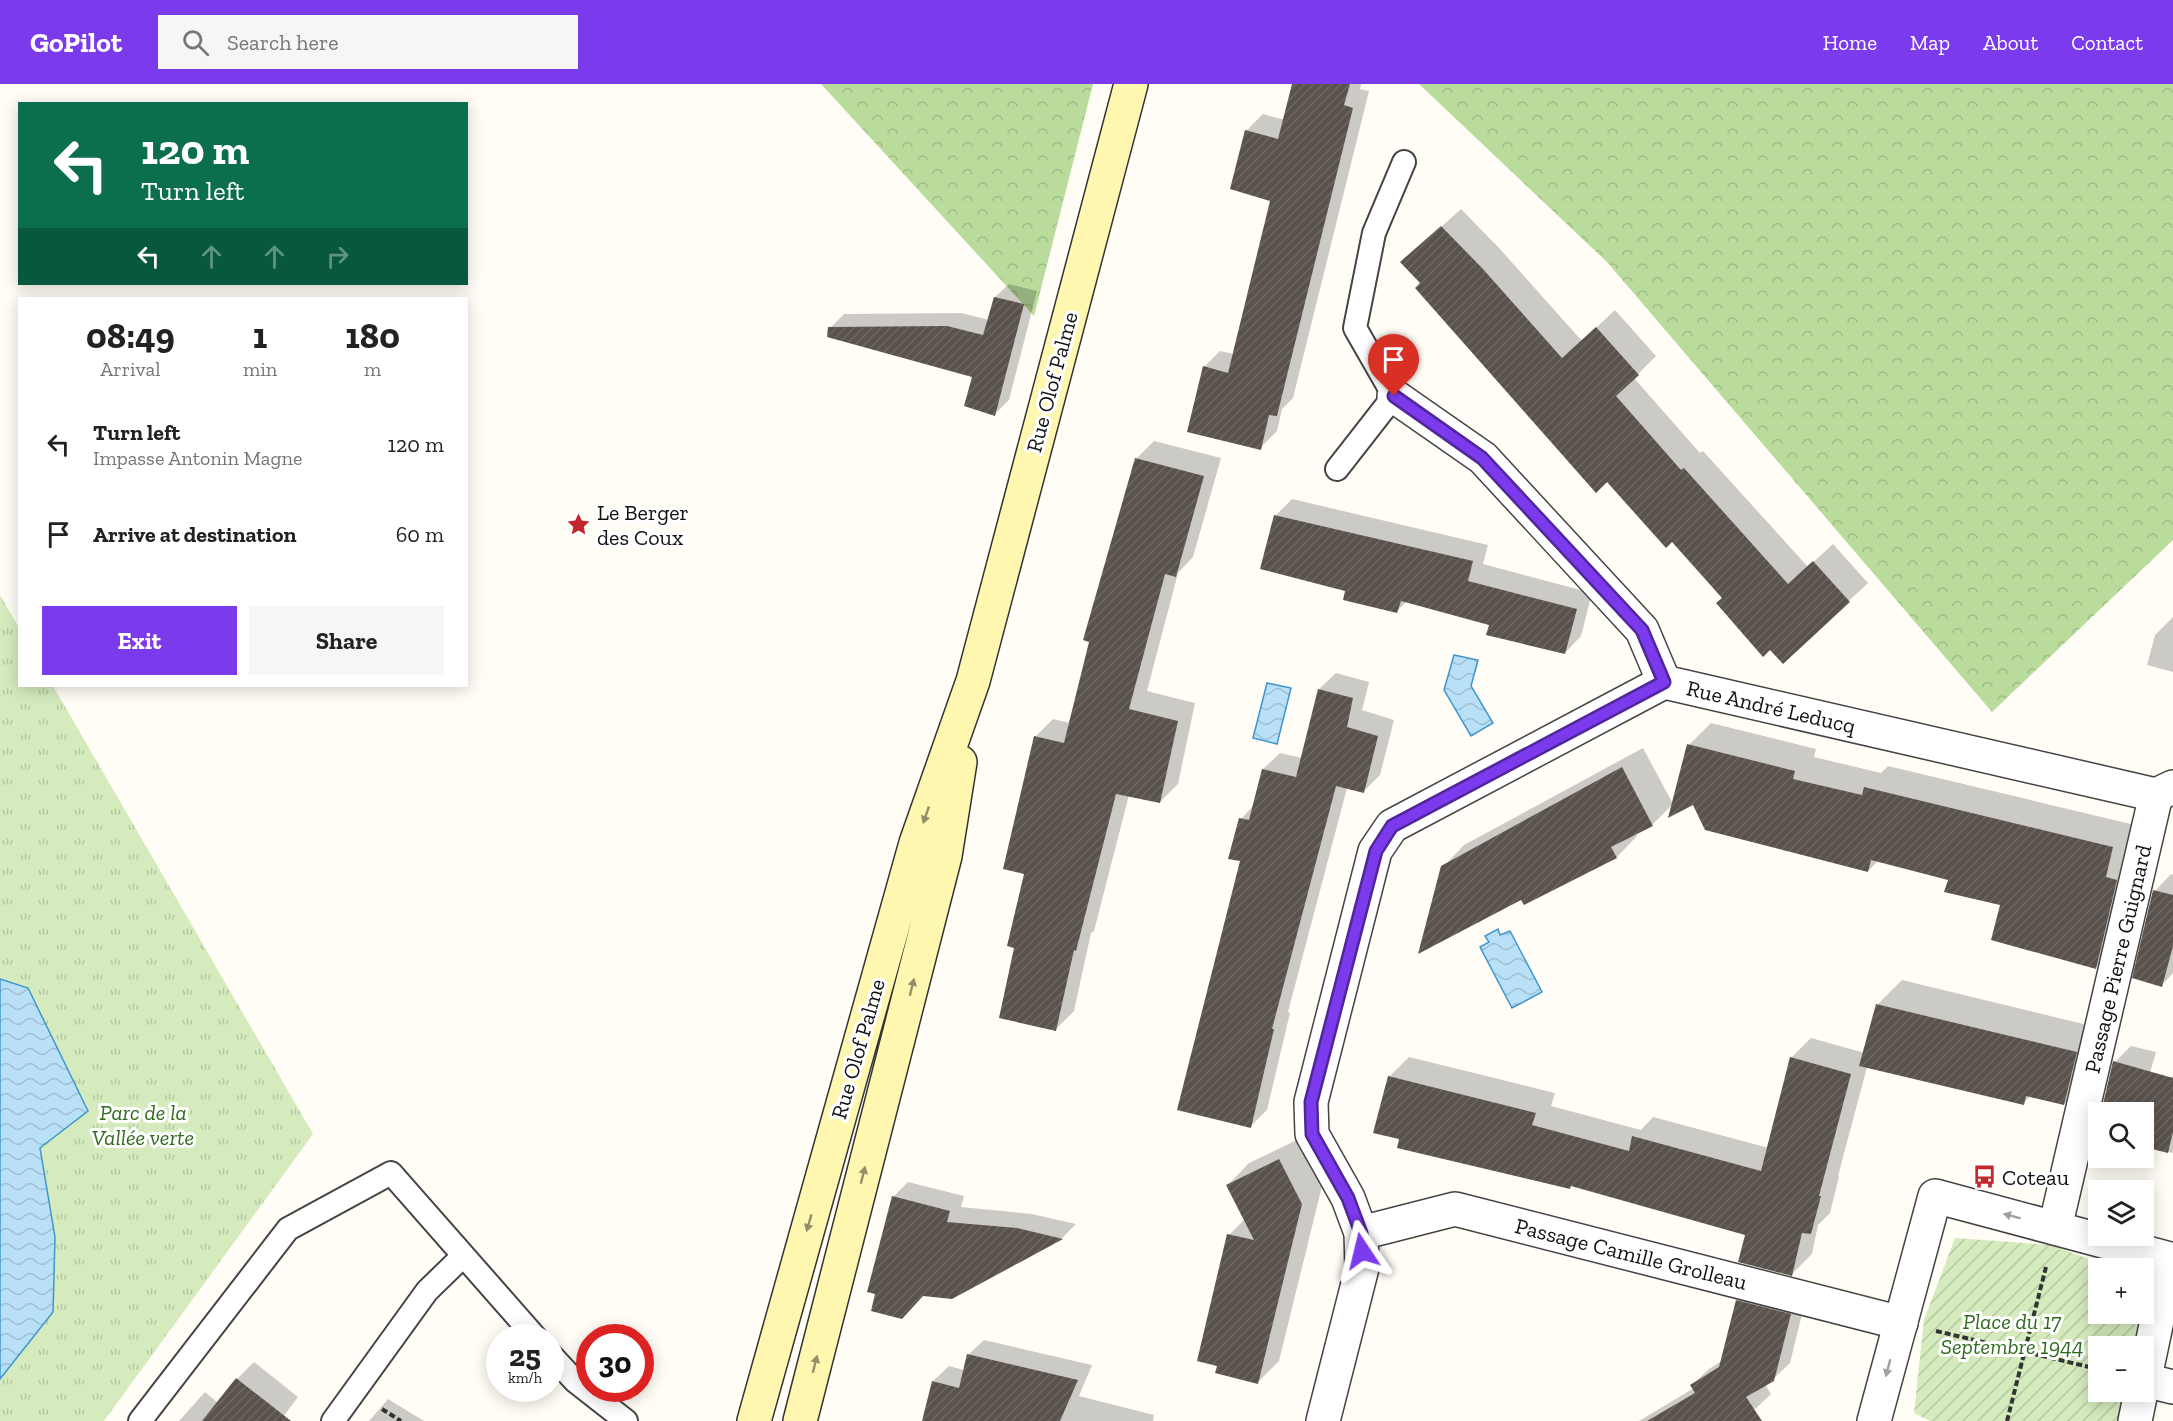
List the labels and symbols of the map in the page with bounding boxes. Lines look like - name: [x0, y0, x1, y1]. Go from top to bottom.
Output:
- street label: Rue Olof Palme: [1020, 309, 1084, 455]
- pin: [1368, 334, 1419, 396]
- place label: Le Berger des Coux: [597, 499, 689, 551]
- place icon: Le Berger des Coux: [566, 512, 592, 538]
- street label: Rue André Leducq: [1684, 674, 1858, 740]
- one-way arrow: [920, 806, 930, 824]
- street label: Passage Pierre Guignard: [2079, 842, 2157, 1076]
- street label: Rue Olof Palme: [825, 976, 891, 1122]
- one-way arrow: [907, 977, 917, 996]
- park label: Parc de la Vallée verte: [92, 1099, 194, 1151]
- bus stop icon: Coteau: [1971, 1164, 1997, 1190]
- place label: Coteau: [2002, 1164, 2070, 1191]
- one-way arrow: [859, 1166, 869, 1185]
- one-way arrow: [2003, 1211, 2021, 1221]
- street label: Passage Camille Grolleau: [1512, 1212, 1750, 1296]
- one-way arrow: [804, 1214, 813, 1232]
- position arrow: [1330, 1219, 1394, 1283]
- park label: Place du 17 Septembre 1944: [1940, 1308, 2084, 1360]
- speed limit sign: 30: [576, 1324, 654, 1402]
- one-way arrow: [811, 1355, 820, 1373]
- one-way arrow: [1883, 1358, 1893, 1377]

